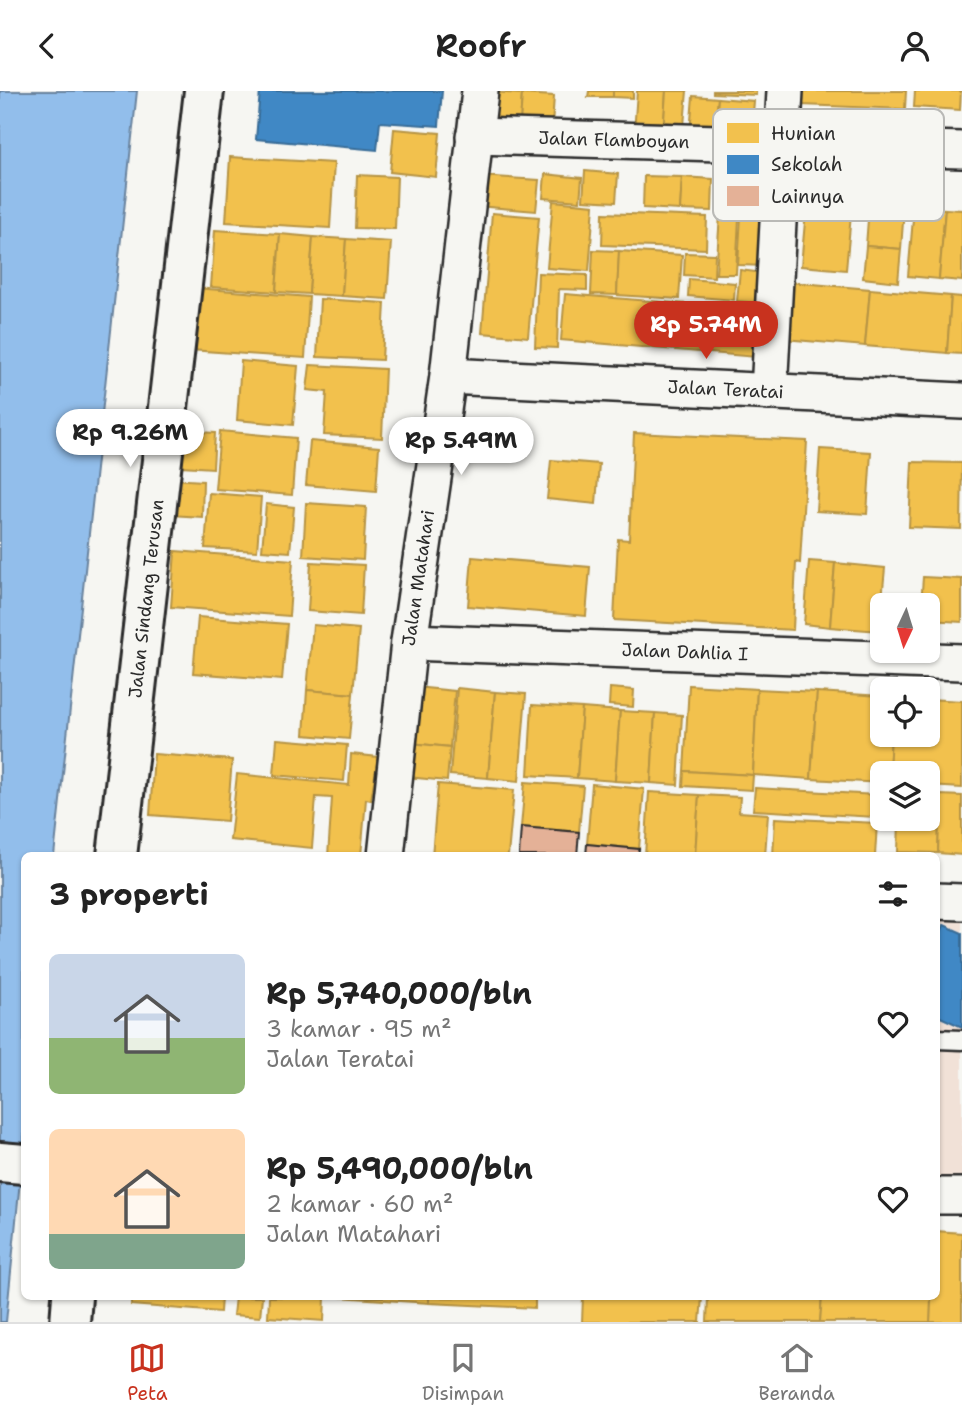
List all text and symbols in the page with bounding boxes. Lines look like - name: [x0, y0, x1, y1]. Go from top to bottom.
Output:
- text: Roofr: [435, 24, 527, 67]
- icon: back: [28, 27, 66, 65]
- icon: person: [896, 27, 934, 65]
- legend: [713, 109, 944, 221]
- text: Hunian: [771, 121, 836, 146]
- street label: Jalan Flamboyan: [538, 126, 690, 154]
- text: Sekolah: [771, 152, 843, 177]
- text: Lainnya: [771, 184, 844, 209]
- pin: Rp 5.74M: [634, 301, 778, 361]
- text: Rp 5.74M: [650, 309, 762, 339]
- street label: Jalan Teratai: [667, 375, 784, 404]
- pin: Rp 9.26M: [58, 409, 202, 469]
- text: Rp 9.26M: [72, 417, 188, 447]
- pin: Rp 5.49M: [389, 417, 533, 477]
- text: Rp 5.49M: [405, 425, 517, 455]
- street label: Jalan Sindang Terusan: [123, 498, 169, 699]
- street label: Jalan Matahari: [397, 508, 440, 648]
- north arrow: [870, 593, 940, 663]
- map controls: [870, 593, 940, 831]
- street label: Jalan Dahlia I: [621, 638, 749, 666]
- button: locate: [870, 677, 940, 747]
- button: layers: [870, 761, 940, 831]
- text: 3 properti: [49, 874, 209, 915]
- icon: filters: [874, 875, 912, 913]
- text: Rp 5,740,000/bln: [266, 973, 532, 1014]
- icon: home: [105, 982, 189, 1066]
- icon: heart: [874, 1005, 912, 1043]
- text: 3 kamar · 95 m²: [266, 1014, 452, 1044]
- text: Jalan Teratai: [266, 1044, 414, 1074]
- text: Rp 5,490,000/bln: [266, 1148, 533, 1189]
- icon: home: [105, 1157, 189, 1241]
- icon: heart: [874, 1180, 912, 1218]
- text: 2 kamar · 60 m²: [266, 1189, 453, 1219]
- text: Jalan Matahari: [266, 1219, 441, 1249]
- tab: Peta: [127, 1339, 168, 1406]
- tab: Disimpan: [422, 1339, 504, 1406]
- tab: Beranda: [758, 1339, 835, 1406]

